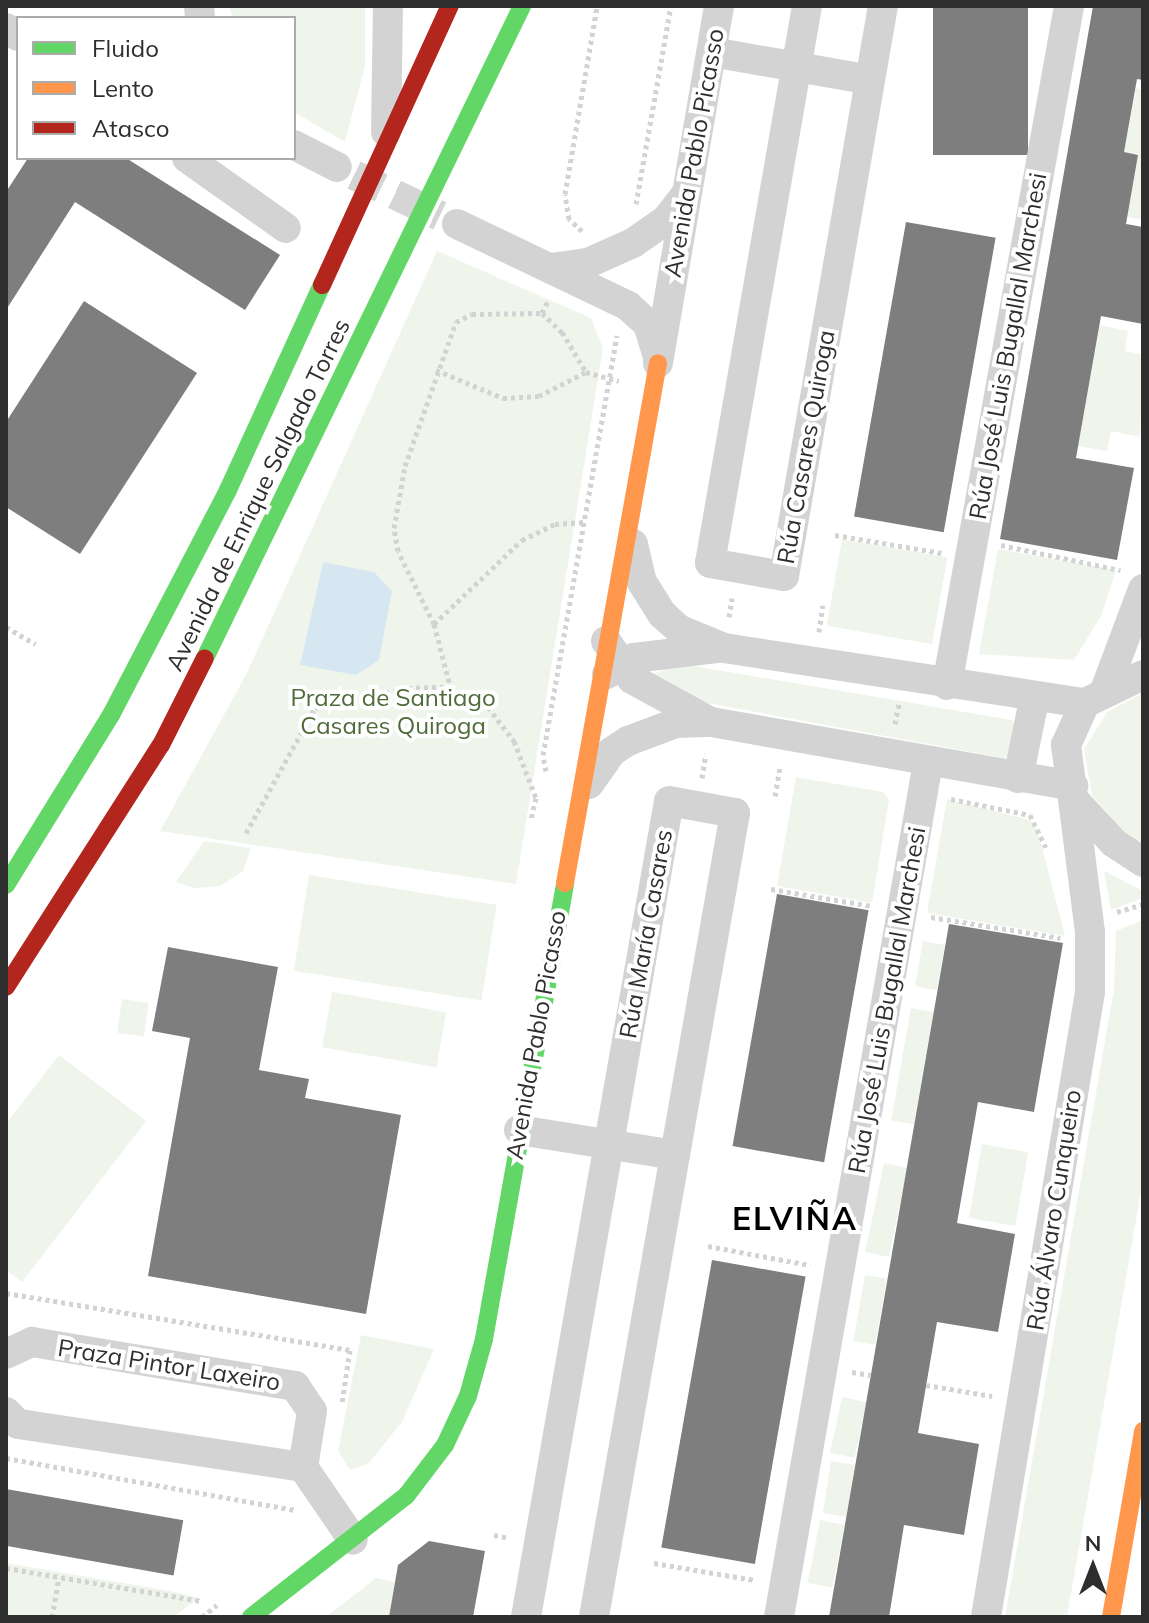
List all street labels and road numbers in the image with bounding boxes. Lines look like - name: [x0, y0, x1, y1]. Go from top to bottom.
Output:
- street label: Avenida Pablo Picasso: [658, 26, 730, 280]
- street label: Rúa José Luis Bugallal Marchesi: [963, 170, 1053, 522]
- street label: Avenida de Enrique Salgado Torres: [160, 314, 356, 676]
- street label: Rúa Casares Quiroga: [771, 328, 841, 566]
- street label: Rúa José Luis Bugallal Marchesi: [842, 824, 932, 1176]
- street label: Rúa María Casares: [613, 827, 679, 1041]
- street label: Avenida Pablo Picasso: [500, 908, 572, 1162]
- street label: Rúa Álvaro Cunqueiro: [1021, 1088, 1087, 1332]
- street label: Praza Pintor Laxeiro: [56, 1333, 282, 1397]

